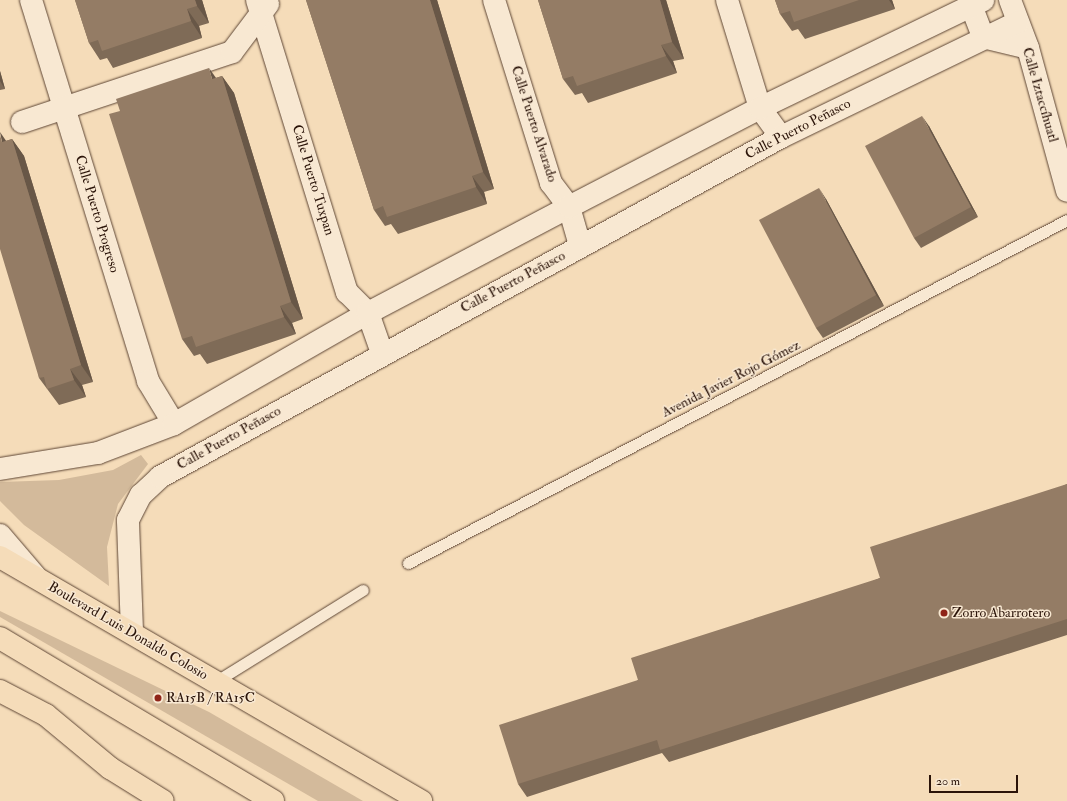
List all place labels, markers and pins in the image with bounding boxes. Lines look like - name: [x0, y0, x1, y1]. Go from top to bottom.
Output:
- place label: Zorro Abarrotero: [952, 605, 1050, 621]
- marker: Zorro Abarrotero: [939, 608, 949, 618]
- place label: RA15B / RA15C: [166, 690, 255, 706]
- marker: RA15B / RA15C: [153, 693, 163, 703]

